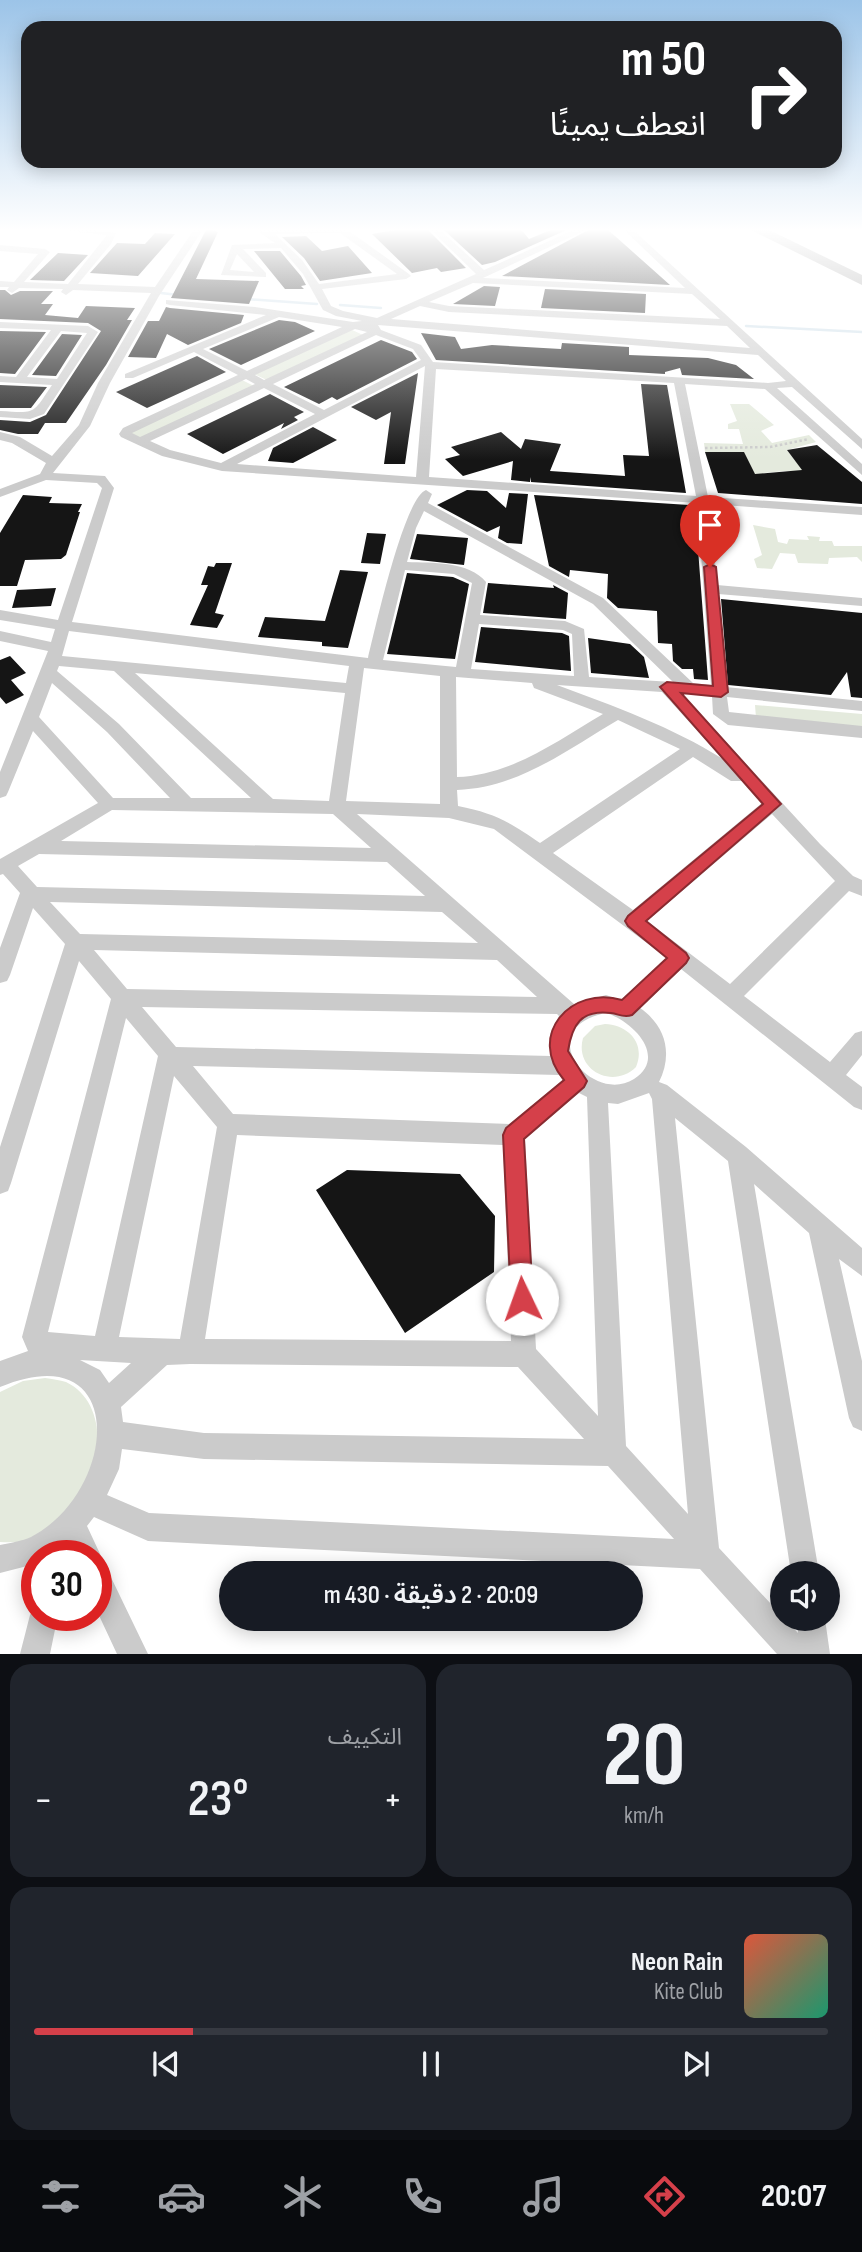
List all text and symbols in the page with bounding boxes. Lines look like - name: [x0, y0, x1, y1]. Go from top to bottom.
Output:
- text: 50 m: [621, 31, 706, 90]
- icon: right: [730, 49, 821, 140]
- text: انعطف يمينًا: [550, 106, 706, 145]
- pin: [680, 495, 740, 567]
- icon: arrive: [691, 506, 729, 544]
- position arrow: [485, 1262, 559, 1336]
- speed limit sign: 30: [21, 1540, 112, 1631]
- map controls: [770, 1561, 840, 1631]
- button: sound: [770, 1561, 840, 1631]
- text: 20:09 · 2 دقيقة · 430 m: [324, 1580, 538, 1611]
- text: 20: [602, 1702, 686, 1811]
- text: التكييف: [328, 1723, 402, 1751]
- text: 23°: [188, 1768, 248, 1831]
- text: −: [34, 1778, 53, 1823]
- text: +: [383, 1778, 402, 1823]
- text: km/h: [624, 1802, 664, 1830]
- text: Neon Rain: [631, 1947, 723, 1978]
- text: Kite Club: [654, 1978, 723, 2006]
- icon: previous: [147, 2045, 185, 2083]
- icon: pause: [412, 2045, 450, 2083]
- icon: next: [677, 2045, 715, 2083]
- icon: filters: [36, 2172, 85, 2221]
- icon: car: [157, 2172, 206, 2221]
- icon: climate: [278, 2172, 327, 2221]
- icon: phone: [398, 2172, 447, 2221]
- icon: music: [519, 2172, 568, 2221]
- icon: directions: [640, 2172, 689, 2221]
- text: 20:07: [761, 2177, 826, 2216]

